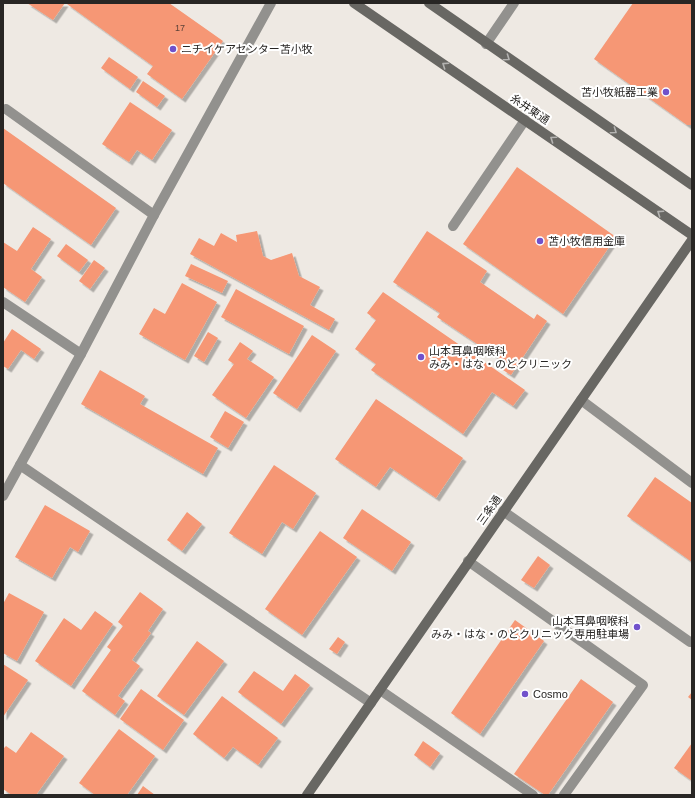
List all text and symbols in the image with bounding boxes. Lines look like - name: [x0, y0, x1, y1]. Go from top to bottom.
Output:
- house number: 17: [175, 23, 185, 33]
- place label: ニチイケアセンター苫小牧: [181, 43, 313, 55]
- marker: ニチイケアセンター苫小牧: [168, 44, 178, 54]
- one-way arrow: [503, 53, 510, 61]
- one-way arrow: [443, 63, 450, 70]
- place label: 苫小牧紙器工業: [581, 86, 658, 98]
- marker: 苫小牧紙器工業: [661, 87, 671, 97]
- street label: 糸井東通: [508, 92, 552, 126]
- one-way arrow: [610, 126, 617, 134]
- one-way arrow: [550, 137, 557, 144]
- one-way arrow: [657, 210, 664, 218]
- place label: 苫小牧信用金庫: [548, 235, 625, 247]
- marker: 苫小牧信用金庫: [535, 236, 545, 246]
- place label: 山本耳鼻咽喉科 みみ・はな・のどクリニック: [429, 345, 572, 370]
- marker: 山本耳鼻咽喉科 みみ・はな・のどクリニック: [416, 352, 426, 362]
- street label: 三条通: [475, 493, 503, 527]
- place label: 山本耳鼻咽喉科 みみ・はな・のどクリニック専用駐車場: [431, 615, 629, 640]
- marker: 山本耳鼻咽喉科 みみ・はな・のどクリニック専用駐車場: [632, 622, 642, 632]
- place label: Cosmo: [533, 688, 568, 700]
- marker: Cosmo: [520, 689, 530, 699]

